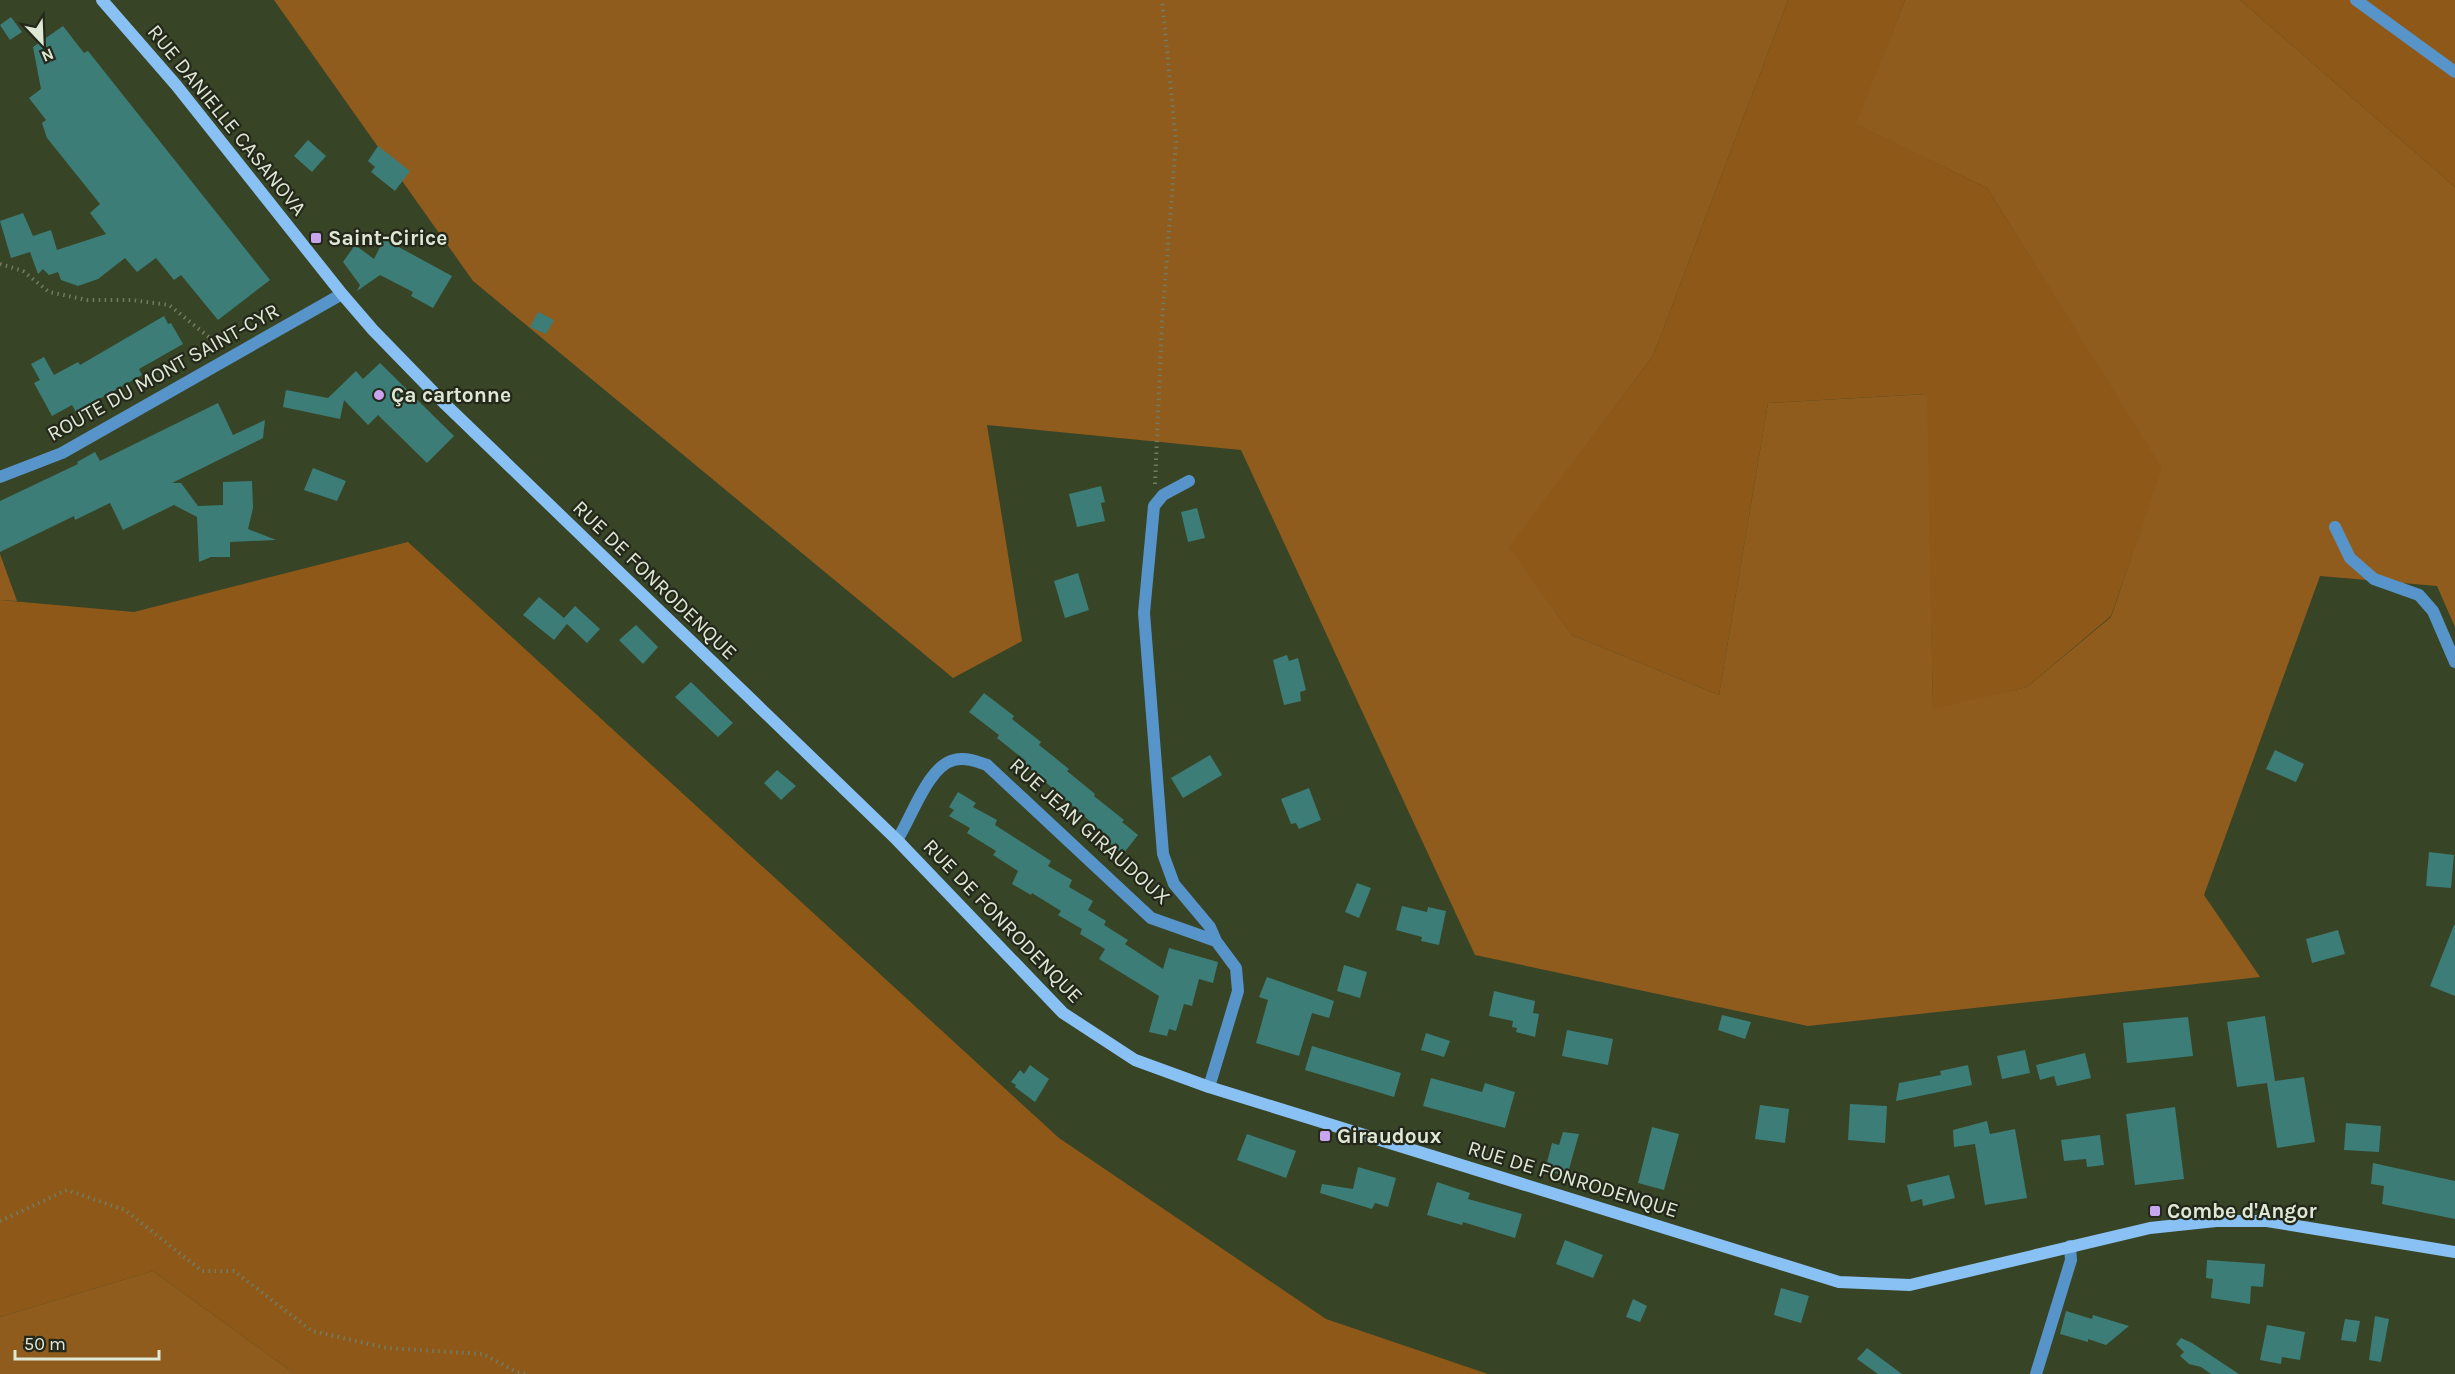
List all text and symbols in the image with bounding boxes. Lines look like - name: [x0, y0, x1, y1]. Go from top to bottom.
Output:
- north arrow: [12, 12, 72, 72]
- street label: RUE DANIELLE CASANOVA: [143, 20, 311, 220]
- text: N: [39, 44, 57, 66]
- place label: Saint-Cirice: [328, 226, 447, 250]
- marker: Saint-Cirice: [309, 231, 323, 245]
- street label: ROUTE DU MONT SAINT-CYR: [43, 298, 283, 446]
- place label: Ça cartonne: [391, 383, 511, 407]
- marker: Ça cartonne: [372, 388, 386, 402]
- street label: RUE DE FONRODENQUE: [568, 495, 742, 665]
- street label: RUE JEAN GIRAUDOUX: [1005, 753, 1175, 909]
- street label: RUE DE FONRODENQUE: [918, 834, 1088, 1008]
- place label: Giraudoux: [1337, 1124, 1442, 1148]
- marker: Giraudoux: [1318, 1129, 1332, 1143]
- street label: RUE DE FONRODENQUE: [1465, 1136, 1681, 1222]
- place label: Combe d'Angor: [2167, 1199, 2317, 1223]
- marker: Combe d'Angor: [2148, 1204, 2162, 1218]
- scale bar: [15, 1323, 159, 1361]
- text: 50 m: [24, 1333, 66, 1355]

